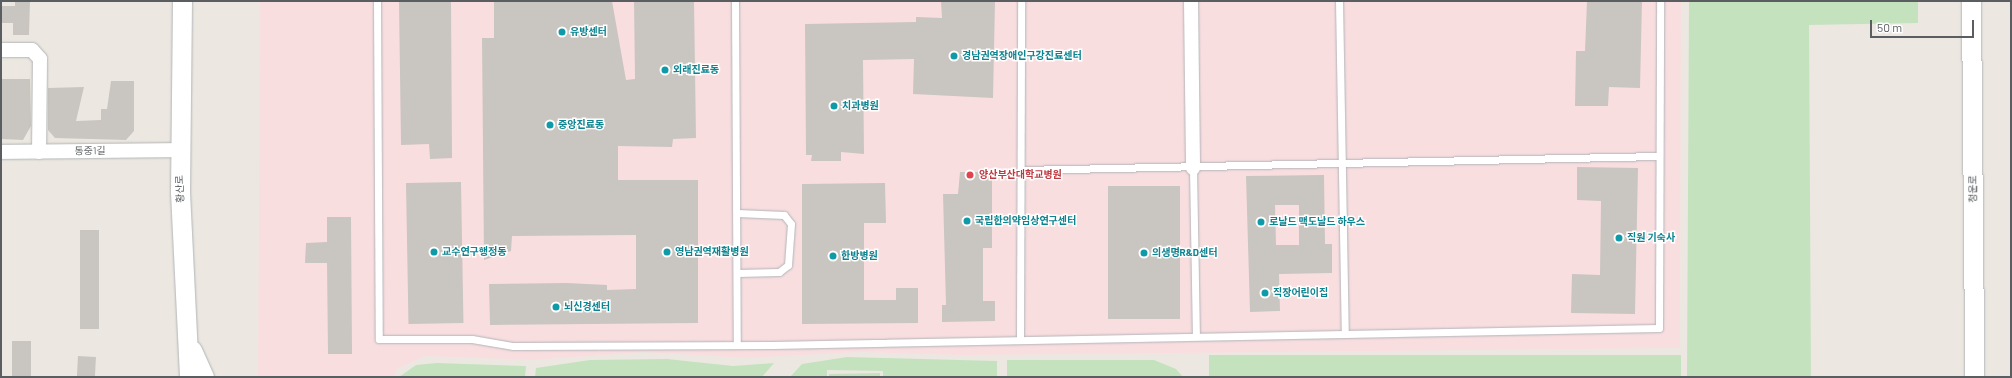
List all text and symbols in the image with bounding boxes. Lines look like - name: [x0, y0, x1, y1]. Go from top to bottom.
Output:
- scale bar: [1872, 12, 1976, 38]
- text: 50 m: [1877, 20, 1902, 34]
- place label: 유방센터: [570, 26, 607, 38]
- marker: 유방센터: [557, 27, 567, 37]
- place label: 경남권역장애인구강진료센터: [962, 50, 1082, 62]
- marker: 경남권역장애인구강진료센터: [949, 51, 959, 61]
- place label: 외래진료동: [673, 64, 719, 76]
- marker: 외래진료동: [660, 65, 670, 75]
- place label: 치과병원: [842, 100, 879, 112]
- marker: 치과병원: [829, 101, 839, 111]
- place label: 중앙진료동: [558, 119, 604, 131]
- marker: 중앙진료동: [545, 120, 555, 130]
- street label: 동중1길: [74, 145, 106, 157]
- marker: 양산부산대학교병원: [964, 169, 976, 181]
- place label: 양산부산대학교병원: [979, 169, 1062, 181]
- street label: 황산로: [174, 175, 186, 203]
- street label: 청운로: [1967, 175, 1979, 203]
- place label: 국립한의약임상연구센터: [975, 215, 1076, 227]
- marker: 국립한의약임상연구센터: [962, 216, 972, 226]
- place label: 로날드 맥도날드 하우스: [1269, 216, 1365, 228]
- marker: 로날드 맥도날드 하우스: [1256, 217, 1266, 227]
- place label: 직원 기숙사: [1627, 232, 1675, 244]
- marker: 직원 기숙사: [1614, 233, 1624, 243]
- place label: 교수연구행정동: [442, 246, 506, 258]
- place label: 영남권역재활병원: [675, 246, 749, 258]
- marker: 교수연구행정동: [429, 247, 439, 257]
- marker: 영남권역재활병원: [662, 247, 672, 257]
- place label: 의생명R&D센터: [1152, 247, 1217, 259]
- marker: 의생명R&D센터: [1139, 248, 1149, 258]
- place label: 한방병원: [841, 250, 878, 262]
- marker: 한방병원: [828, 251, 838, 261]
- place label: 직장어린이집: [1273, 287, 1328, 299]
- marker: 직장어린이집: [1260, 288, 1270, 298]
- place label: 뇌신경센터: [564, 301, 610, 313]
- marker: 뇌신경센터: [551, 302, 561, 312]

